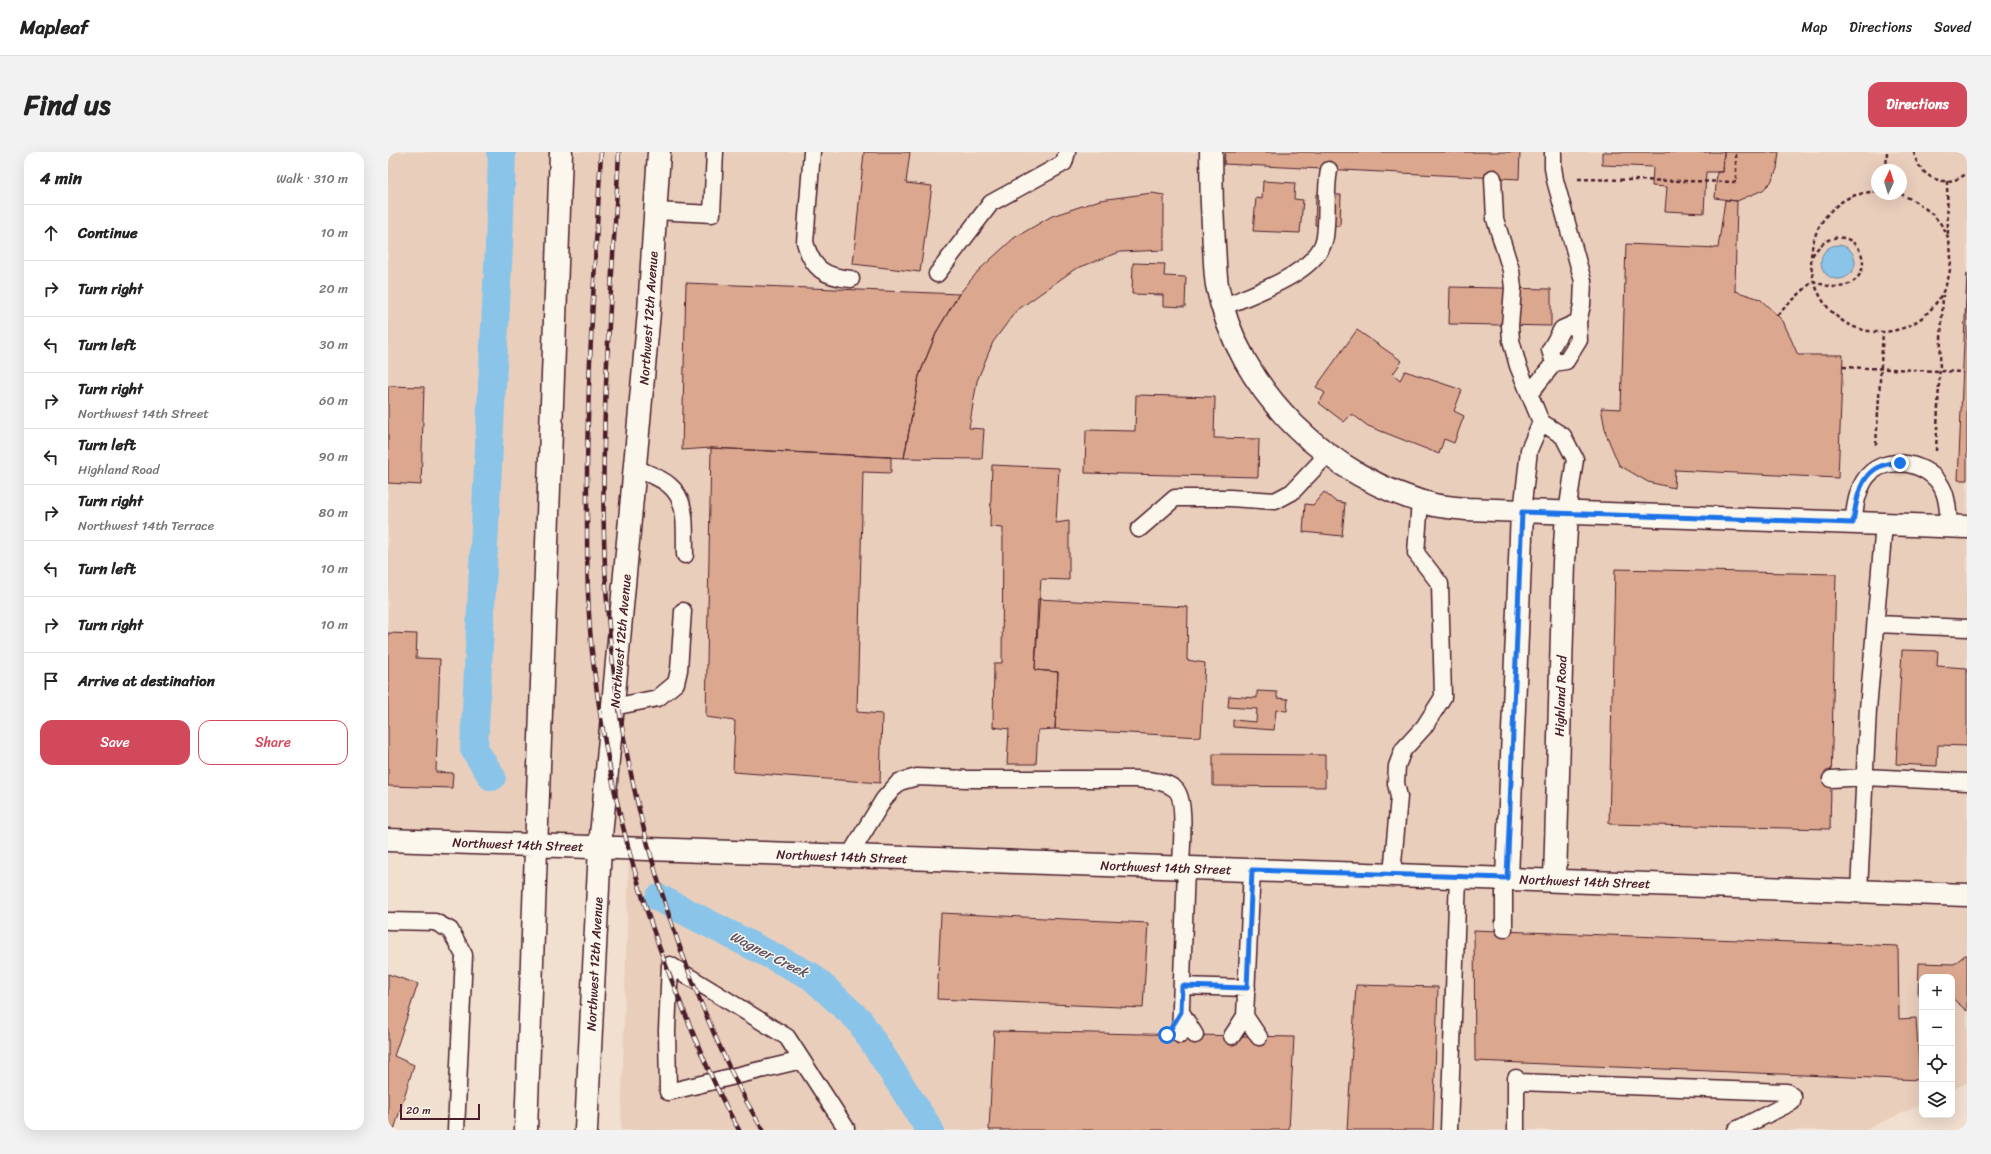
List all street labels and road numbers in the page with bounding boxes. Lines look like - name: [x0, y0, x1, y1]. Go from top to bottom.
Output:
- street label: Northwest 12th Avenue: [632, 250, 665, 386]
- street label: Northwest 12th Avenue: [603, 573, 638, 709]
- street label: Highland Road: [1548, 654, 1573, 737]
- street label: Northwest 14th Street: [452, 831, 584, 858]
- street label: Northwest 14th Street: [776, 843, 908, 870]
- street label: Northwest 14th Street: [1100, 854, 1232, 881]
- street label: Northwest 14th Street: [1519, 868, 1651, 895]
- street label: Northwest 12th Avenue: [580, 896, 609, 1032]

